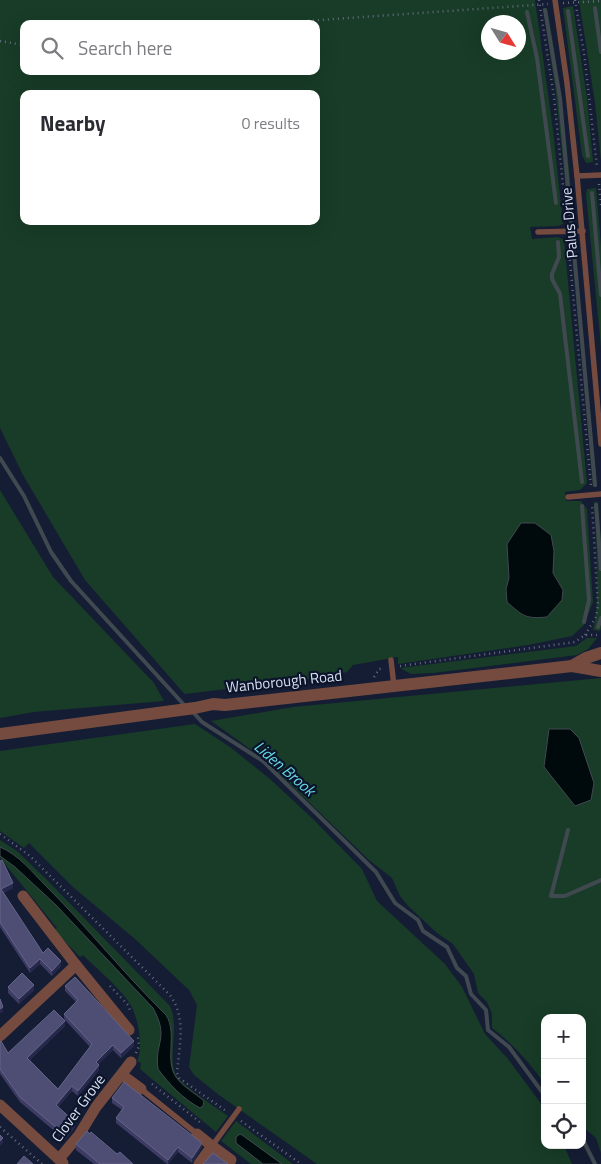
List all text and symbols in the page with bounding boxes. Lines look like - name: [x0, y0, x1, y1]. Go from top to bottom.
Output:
- north arrow: [481, 15, 526, 60]
- search box: [20, 20, 320, 75]
- text: Search here: [78, 33, 172, 62]
- icon: search: [38, 34, 66, 62]
- text: Nearby: [40, 107, 105, 139]
- text: 0 results: [241, 111, 300, 135]
- street label: Palus Drive: [554, 187, 584, 259]
- street label: Wanborough Road: [225, 663, 343, 699]
- water label: Liden Brook: [249, 735, 322, 803]
- map controls: [541, 1014, 586, 1149]
- button: +: [541, 1014, 586, 1059]
- button: −: [541, 1059, 586, 1104]
- street label: Clover Grove: [45, 1069, 111, 1147]
- button: locate: [541, 1104, 586, 1149]

